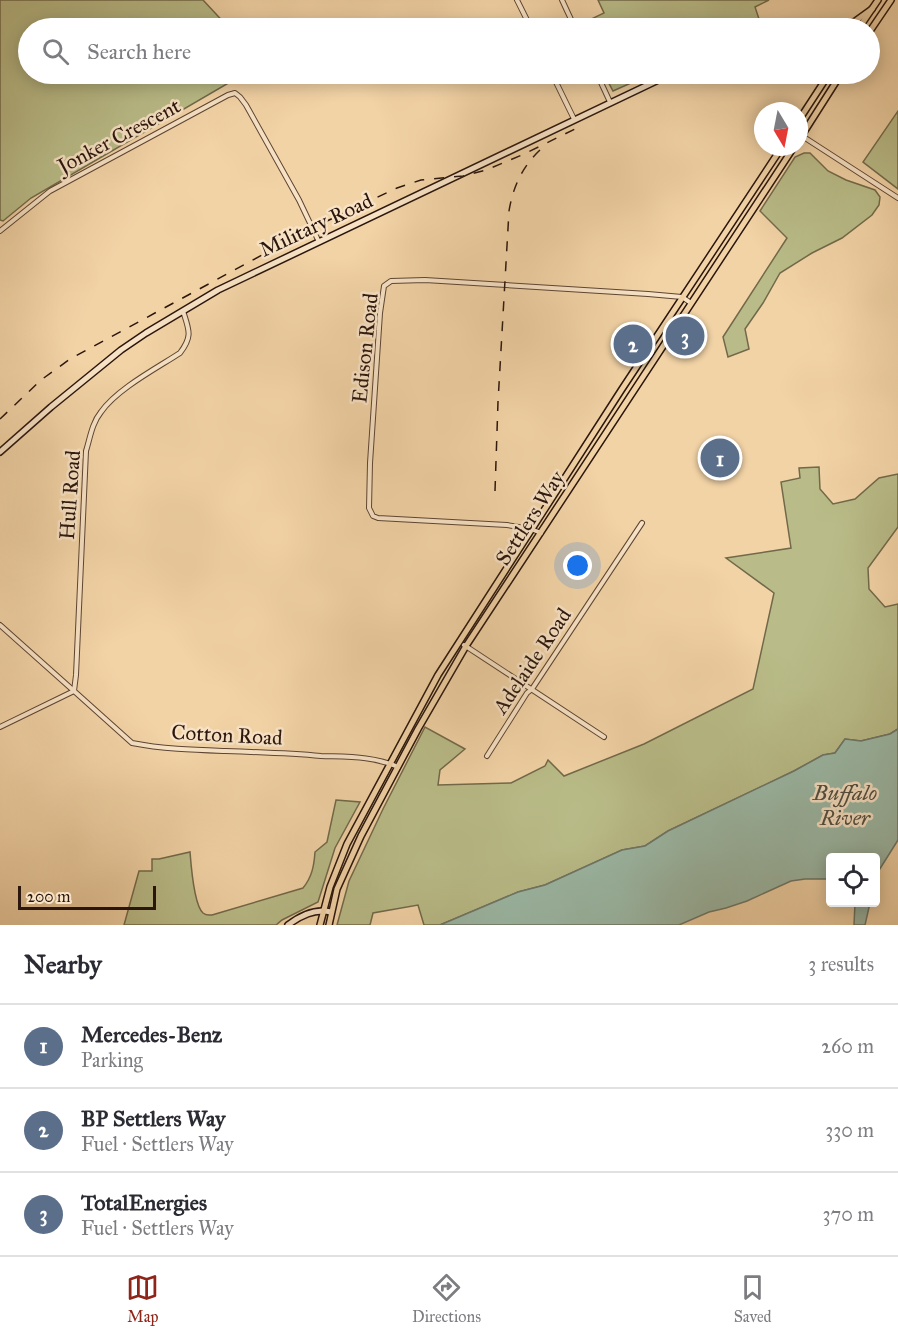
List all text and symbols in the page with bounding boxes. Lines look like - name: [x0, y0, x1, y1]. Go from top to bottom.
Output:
- search box: [18, 18, 880, 84]
- icon: search: [39, 35, 72, 68]
- text: Search here: [87, 38, 191, 65]
- street label: Jonker Crescent: [51, 92, 185, 180]
- north arrow: [754, 102, 808, 156]
- street label: Military Road: [255, 187, 377, 263]
- street label: Edison Road: [346, 291, 384, 404]
- pin: 3: [666, 314, 704, 358]
- pin: 2: [614, 322, 652, 366]
- pin: 1: [700, 436, 740, 480]
- street label: Hull Road: [54, 449, 86, 541]
- street label: Settlers Way: [490, 465, 571, 570]
- your location: [563, 551, 592, 580]
- street label: Adelaide Road: [487, 603, 577, 720]
- street label: Cotton Road: [171, 719, 284, 751]
- water label: Buffalo River: [812, 779, 877, 831]
- map controls: [826, 853, 880, 907]
- button: locate: [826, 853, 880, 907]
- scale bar: [18, 883, 156, 910]
- text: 200 m: [27, 887, 70, 906]
- text: Nearby: [24, 948, 102, 980]
- text: 3 results: [808, 952, 874, 976]
- text: Mercedes-Benz: [81, 1021, 222, 1048]
- text: 1: [40, 1034, 47, 1058]
- text: 260 m: [821, 1034, 874, 1058]
- text: Parking: [81, 1048, 143, 1072]
- text: BP Settlers Way: [81, 1105, 225, 1132]
- text: 2: [39, 1118, 48, 1142]
- text: 330 m: [825, 1118, 874, 1142]
- text: Fuel · Settlers Way: [81, 1132, 234, 1156]
- text: TotalEnergies: [81, 1189, 207, 1216]
- text: 3: [40, 1202, 48, 1226]
- text: 370 m: [823, 1202, 874, 1226]
- text: Fuel · Settlers Way: [81, 1216, 234, 1240]
- tab: Map: [126, 1271, 159, 1326]
- tab: Directions: [412, 1271, 481, 1326]
- tab: Saved: [734, 1271, 772, 1326]

